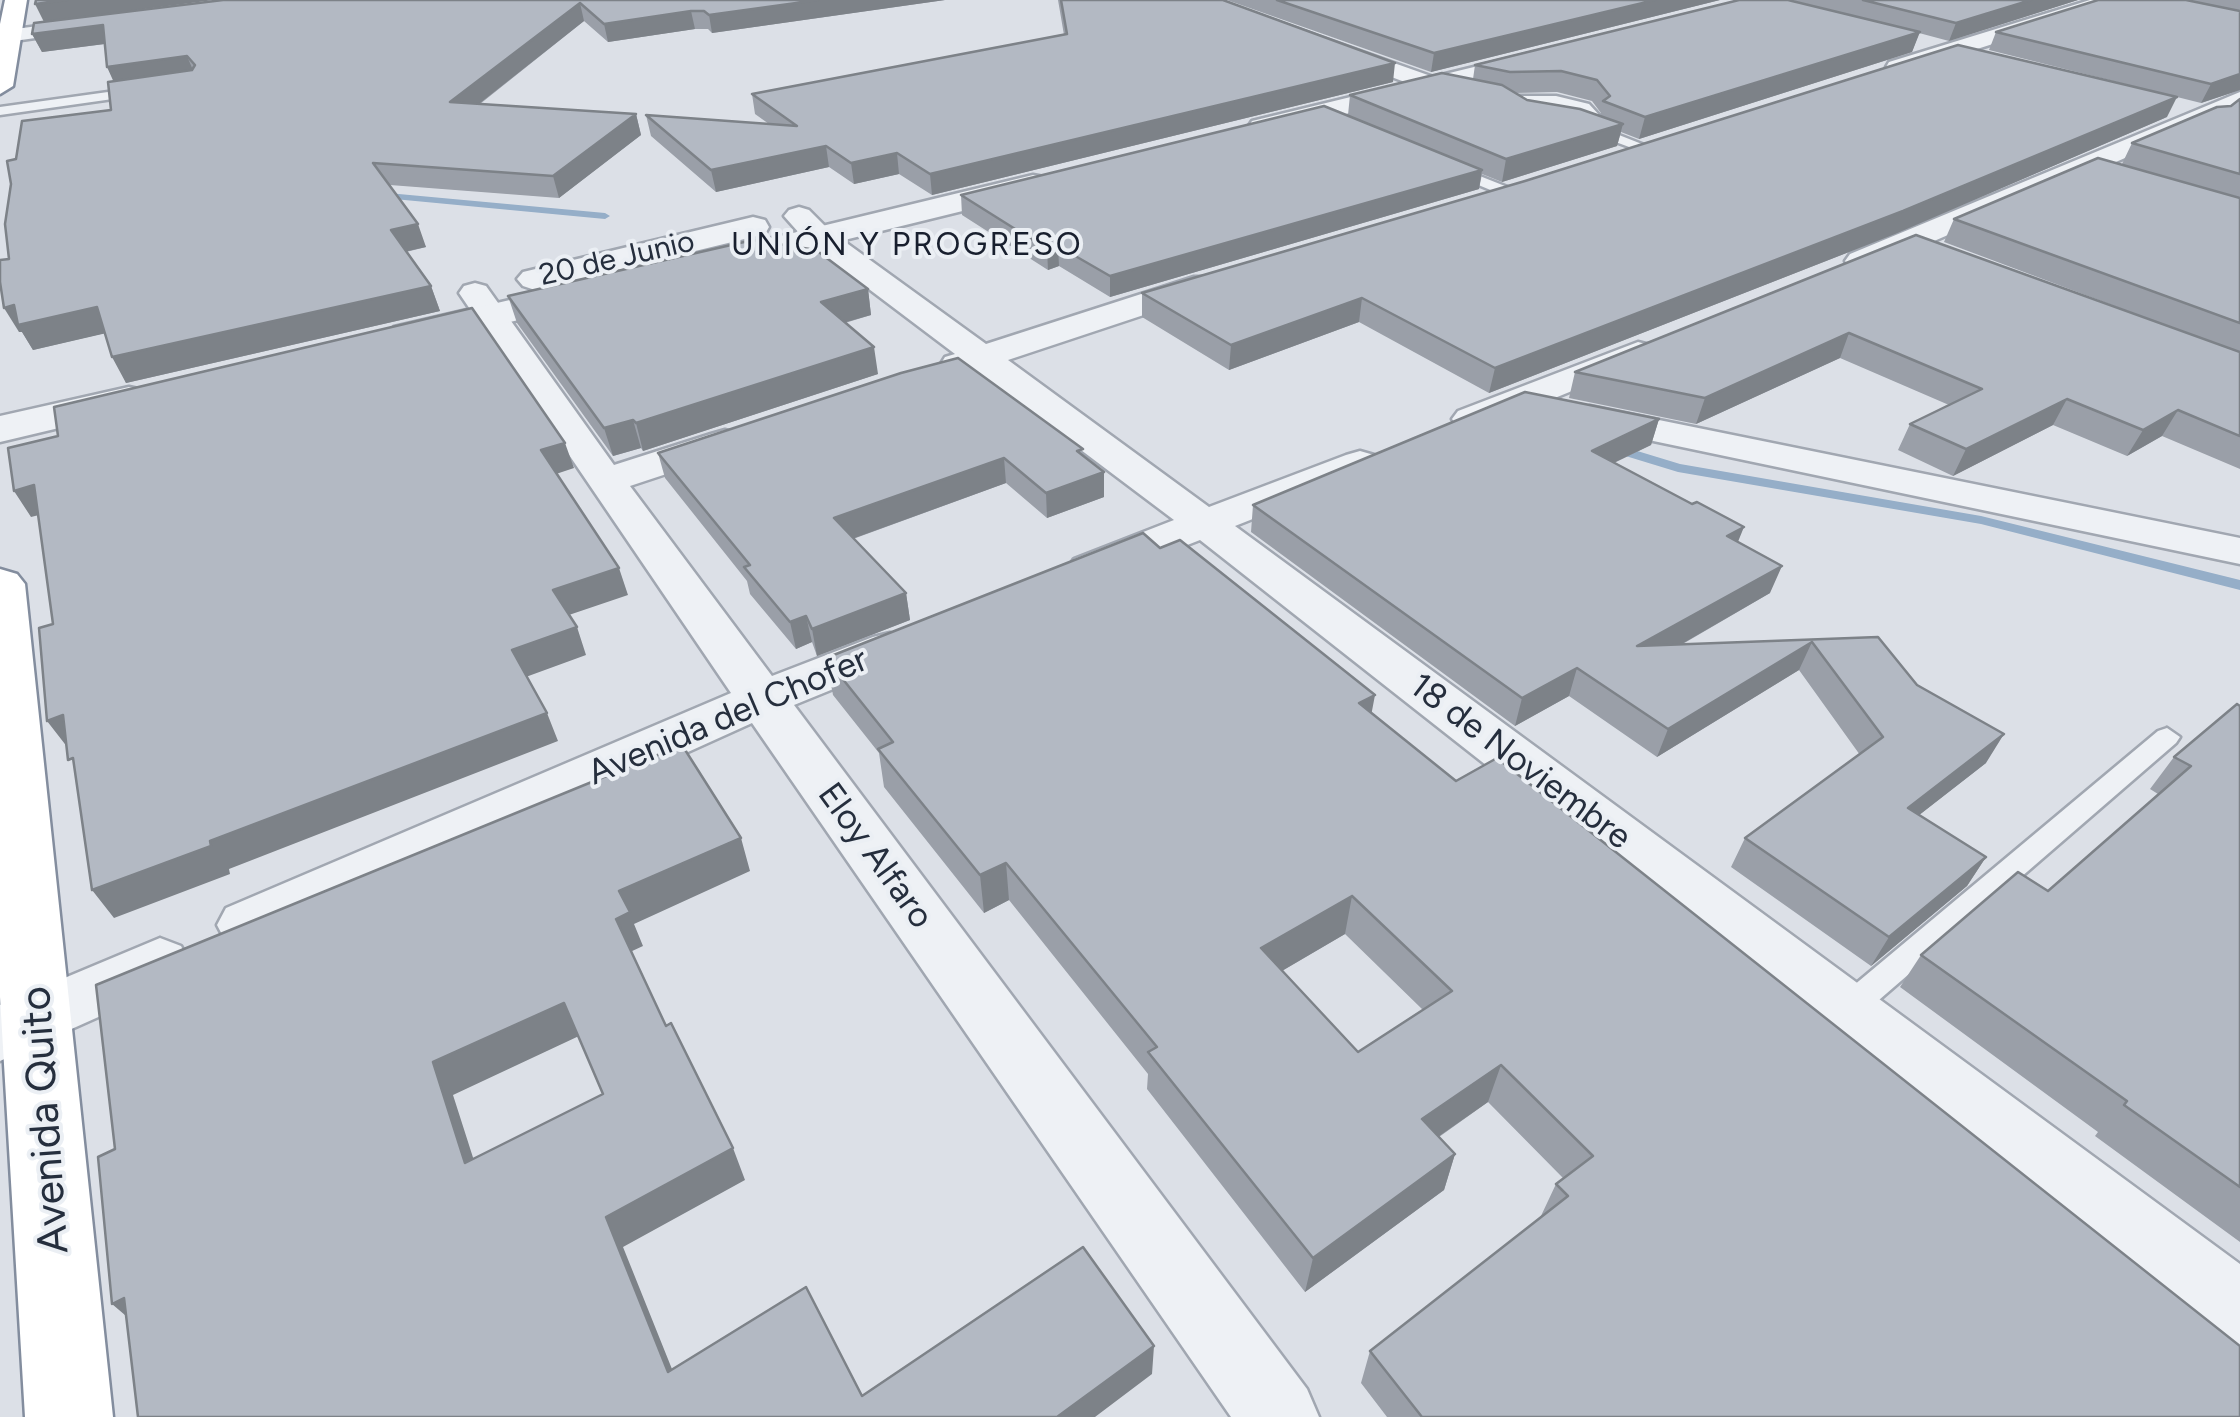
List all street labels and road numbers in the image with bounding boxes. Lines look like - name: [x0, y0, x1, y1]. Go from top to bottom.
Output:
- street label: 20 de Junio: [536, 224, 698, 294]
- street label: Avenida del Chofer: [582, 639, 874, 795]
- street label: 18 de Noviembre: [1401, 665, 1639, 859]
- street label: Eloy Alfaro: [808, 775, 942, 937]
- street label: Avenida Quito: [12, 985, 80, 1255]

